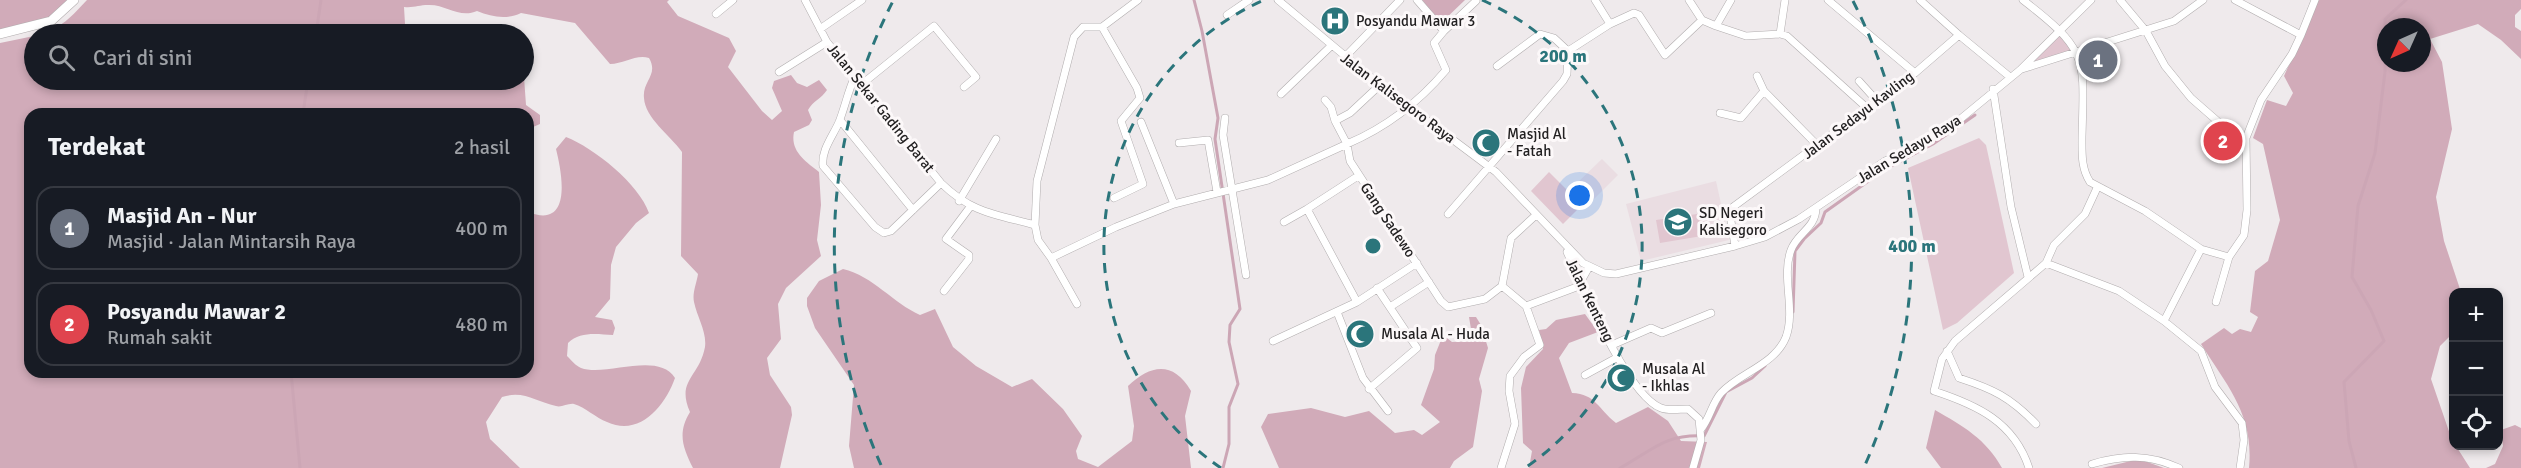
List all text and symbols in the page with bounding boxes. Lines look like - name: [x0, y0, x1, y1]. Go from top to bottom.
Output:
- hospital icon: Posyandu Mawar 3: [1319, 5, 1351, 37]
- place label: Posyandu Mawar 3: [1356, 12, 1475, 30]
- north arrow: [2377, 18, 2431, 72]
- search box: [24, 24, 534, 90]
- pin: 1: [2078, 38, 2118, 82]
- street label: Jalan Sekar Gading Barat: [823, 40, 939, 176]
- icon: search: [45, 41, 78, 74]
- text: Cari di sini: [93, 44, 193, 71]
- text: 200 m: [1539, 45, 1587, 67]
- street label: Jalan Kalisegoro Raya: [1337, 49, 1459, 147]
- street label: Jalan Sedayu Kavling: [1799, 67, 1917, 163]
- street label: Jalan Sedayu Raya: [1854, 111, 1964, 187]
- pin: 2: [2204, 118, 2242, 164]
- place label: Masjid Al - Fatah: [1507, 125, 1566, 160]
- mosque icon: Masjid Al - Fatah: [1470, 127, 1502, 159]
- text: Terdekat: [48, 131, 145, 163]
- text: 2 hasil: [454, 135, 510, 160]
- street label: Gang Sadewo: [1356, 179, 1420, 261]
- your location: [1565, 181, 1594, 210]
- text: Masjid An - Nur: [107, 202, 257, 229]
- place label: SD Negeri Kalisegoro: [1699, 204, 1767, 239]
- school or university icon: SD Negeri Kalisegoro: [1662, 206, 1694, 238]
- text: 1: [64, 216, 75, 241]
- text: 400 m: [455, 216, 508, 241]
- text: Masjid · Jalan Mintarsih Raya: [107, 229, 356, 254]
- text: 400 m: [1888, 235, 1936, 257]
- centre of rings: [1363, 236, 1383, 256]
- street label: Jalan Kenteng: [1562, 255, 1618, 345]
- map controls: [2449, 288, 2503, 450]
- button: +: [2449, 288, 2503, 342]
- text: Posyandu Mawar 2: [107, 298, 286, 325]
- text: 2: [64, 312, 75, 337]
- text: 480 m: [455, 312, 508, 337]
- mosque icon: Musala Al - Huda: [1344, 318, 1376, 350]
- text: Rumah sakit: [107, 325, 212, 350]
- place label: Musala Al - Huda: [1381, 325, 1490, 343]
- button: −: [2449, 342, 2503, 396]
- place label: Musala Al - Ikhlas: [1642, 360, 1705, 395]
- mosque icon: Musala Al - Ikhlas: [1605, 362, 1637, 394]
- button: locate: [2449, 396, 2503, 450]

